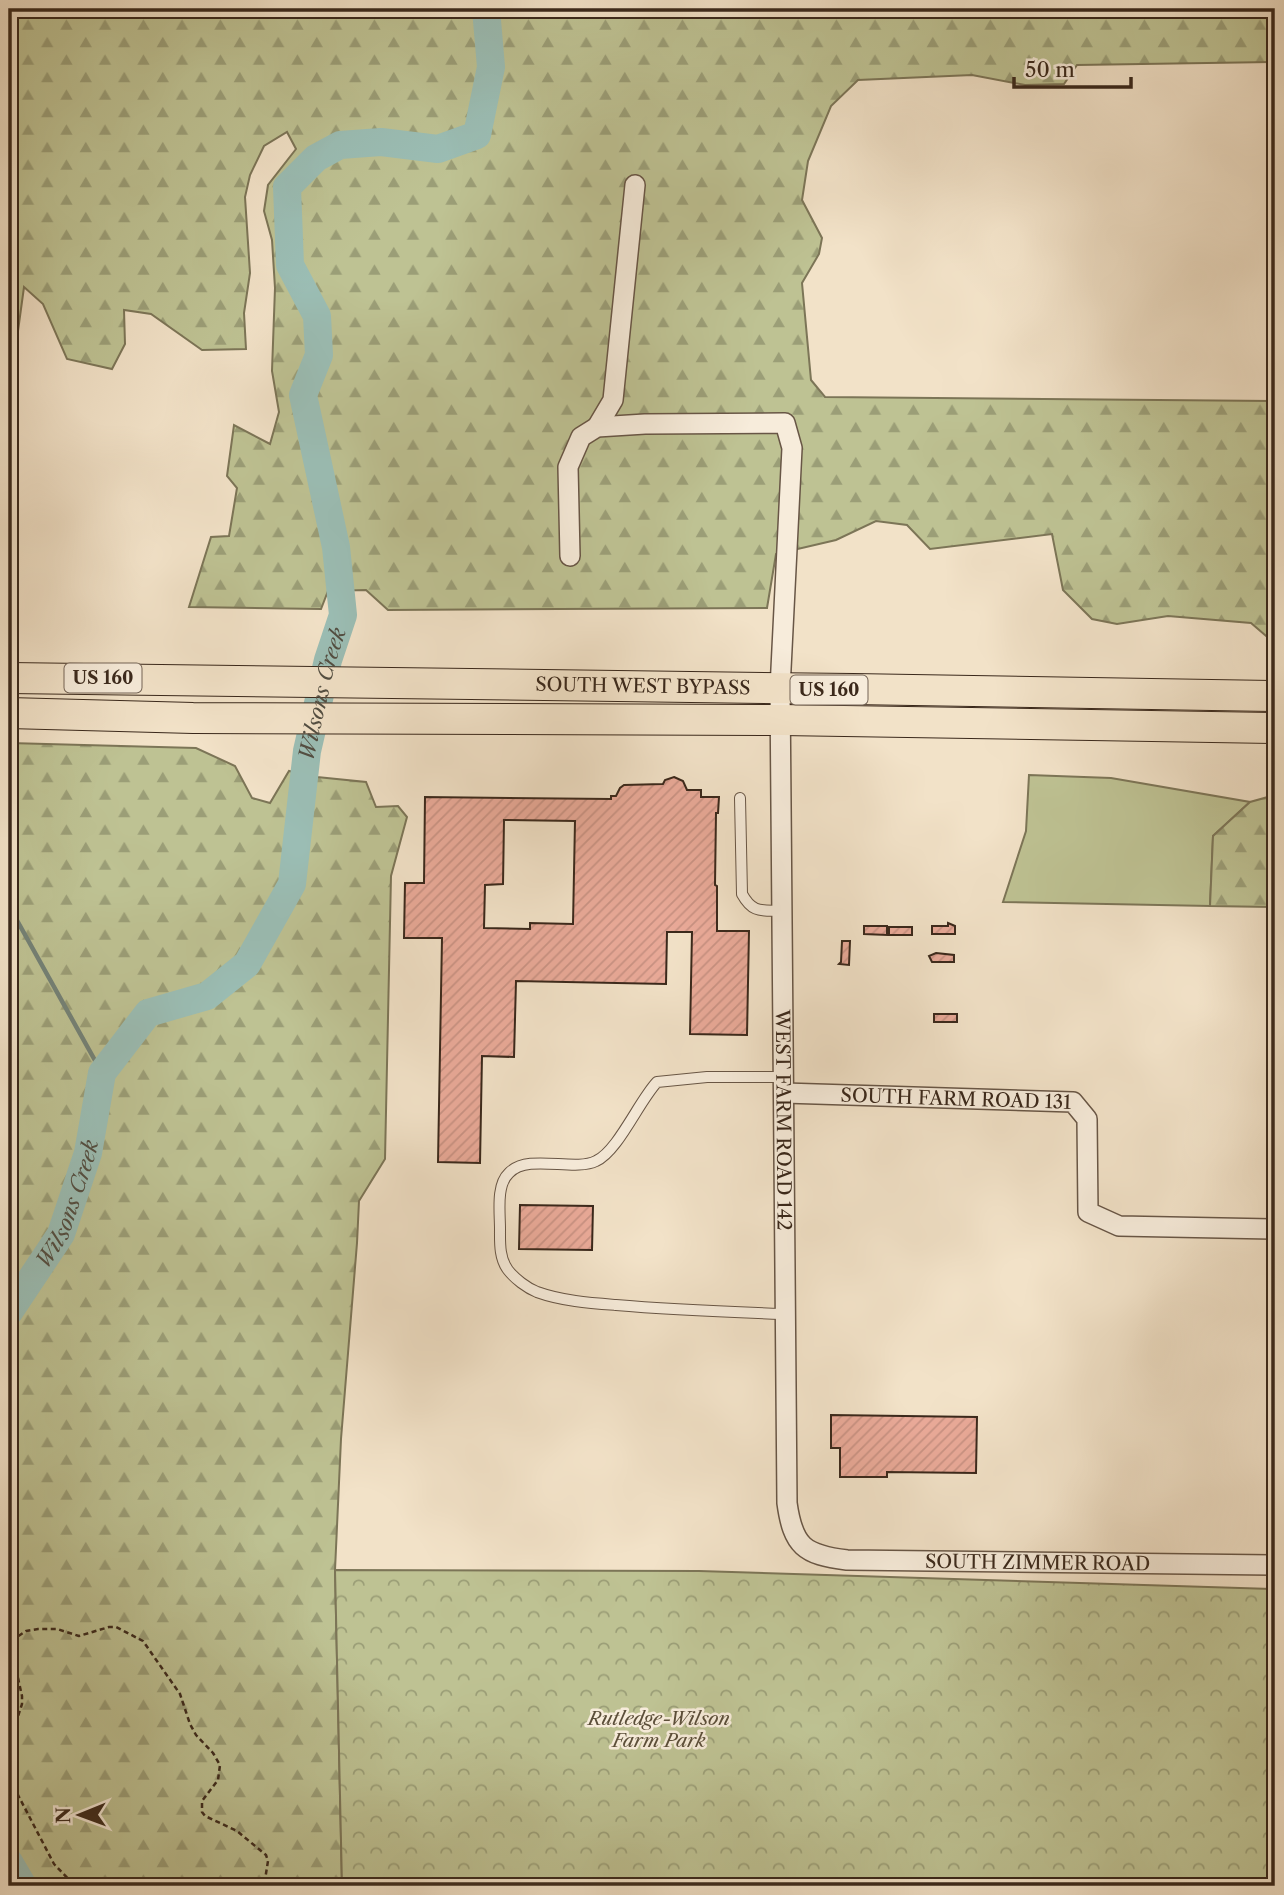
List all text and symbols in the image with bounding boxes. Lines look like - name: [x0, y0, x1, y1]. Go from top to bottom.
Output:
- scale bar: [1014, 46, 1132, 90]
- text: 50 m: [1025, 57, 1075, 82]
- water label: Wilsons Creek: [293, 624, 350, 763]
- road number: US 160: [64, 664, 142, 692]
- street label: SOUTH WEST BYPASS: [535, 672, 751, 699]
- road number: US 160: [790, 676, 868, 704]
- street label: WEST FARM ROAD 142: [771, 1008, 796, 1231]
- street label: SOUTH FARM ROAD 131: [840, 1083, 1072, 1113]
- water label: Wilsons Creek: [30, 1138, 103, 1272]
- street label: SOUTH ZIMMER ROAD: [925, 1549, 1150, 1575]
- park label: Rutledge-Wilson Farm Park: [586, 1707, 730, 1752]
- north arrow: [46, 1780, 116, 1850]
- text: N: [52, 1807, 75, 1824]

